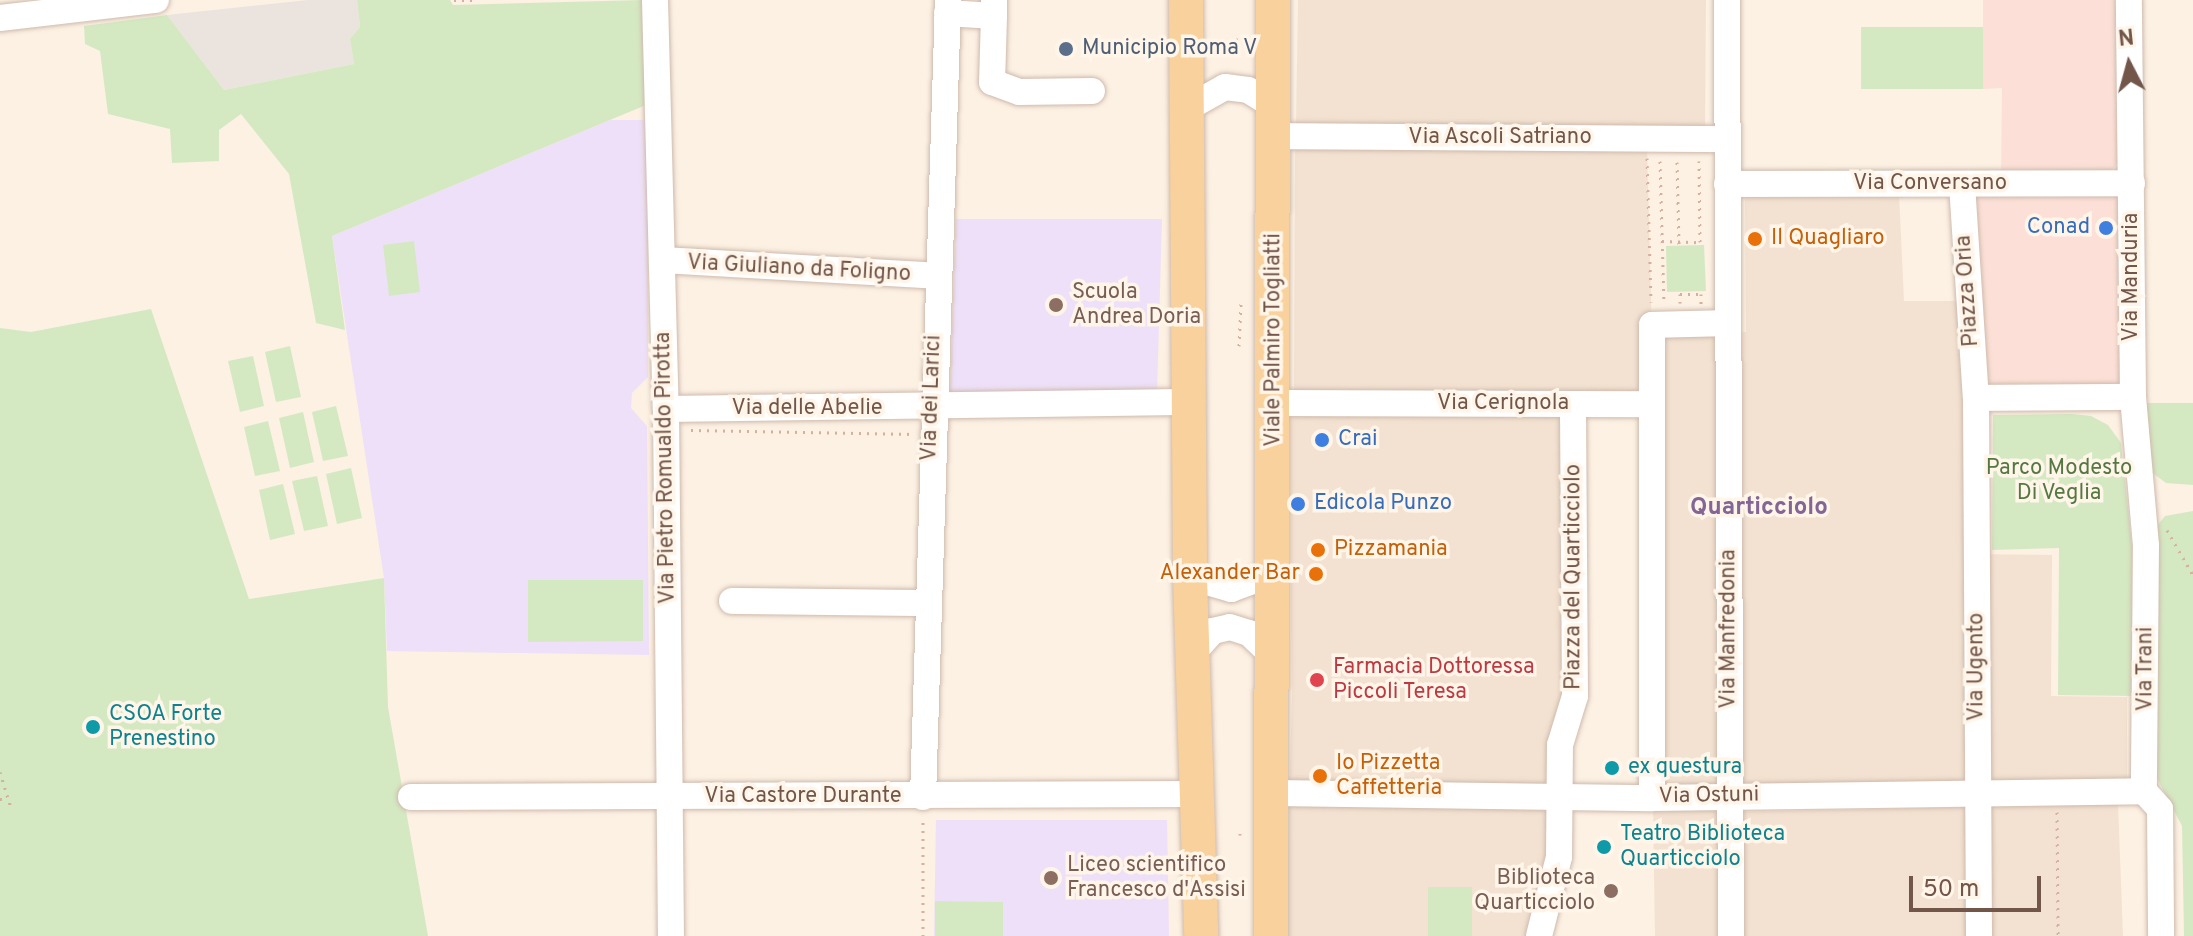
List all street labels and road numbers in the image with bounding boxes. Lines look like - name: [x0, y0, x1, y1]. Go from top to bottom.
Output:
- street label: Via Ascoli Satriano: [1408, 125, 1592, 151]
- street label: Via Conversano: [1853, 171, 2007, 197]
- street label: Via Manduria: [2119, 213, 2145, 341]
- street label: Viale Palmiro Togliatti: [1261, 233, 1287, 447]
- street label: Piazza Oria: [1951, 234, 1985, 348]
- street label: Via Giuliano da Foligno: [686, 250, 912, 288]
- street label: Via Pietro Romualdo Pirotta: [650, 332, 682, 604]
- street label: Via dei Larici: [917, 334, 947, 462]
- street label: Via Cerignola: [1437, 391, 1569, 417]
- street label: Via delle Abelie: [731, 396, 883, 422]
- street label: Piazza del Quarticciolo: [1561, 464, 1587, 690]
- street label: Via Manfredonia: [1716, 549, 1742, 709]
- street label: Via Ugento: [1964, 613, 1990, 721]
- street label: Via Trani: [2133, 626, 2159, 712]
- street label: Via Ostuni: [1659, 782, 1759, 810]
- street label: Via Castore Durante: [704, 784, 902, 810]

